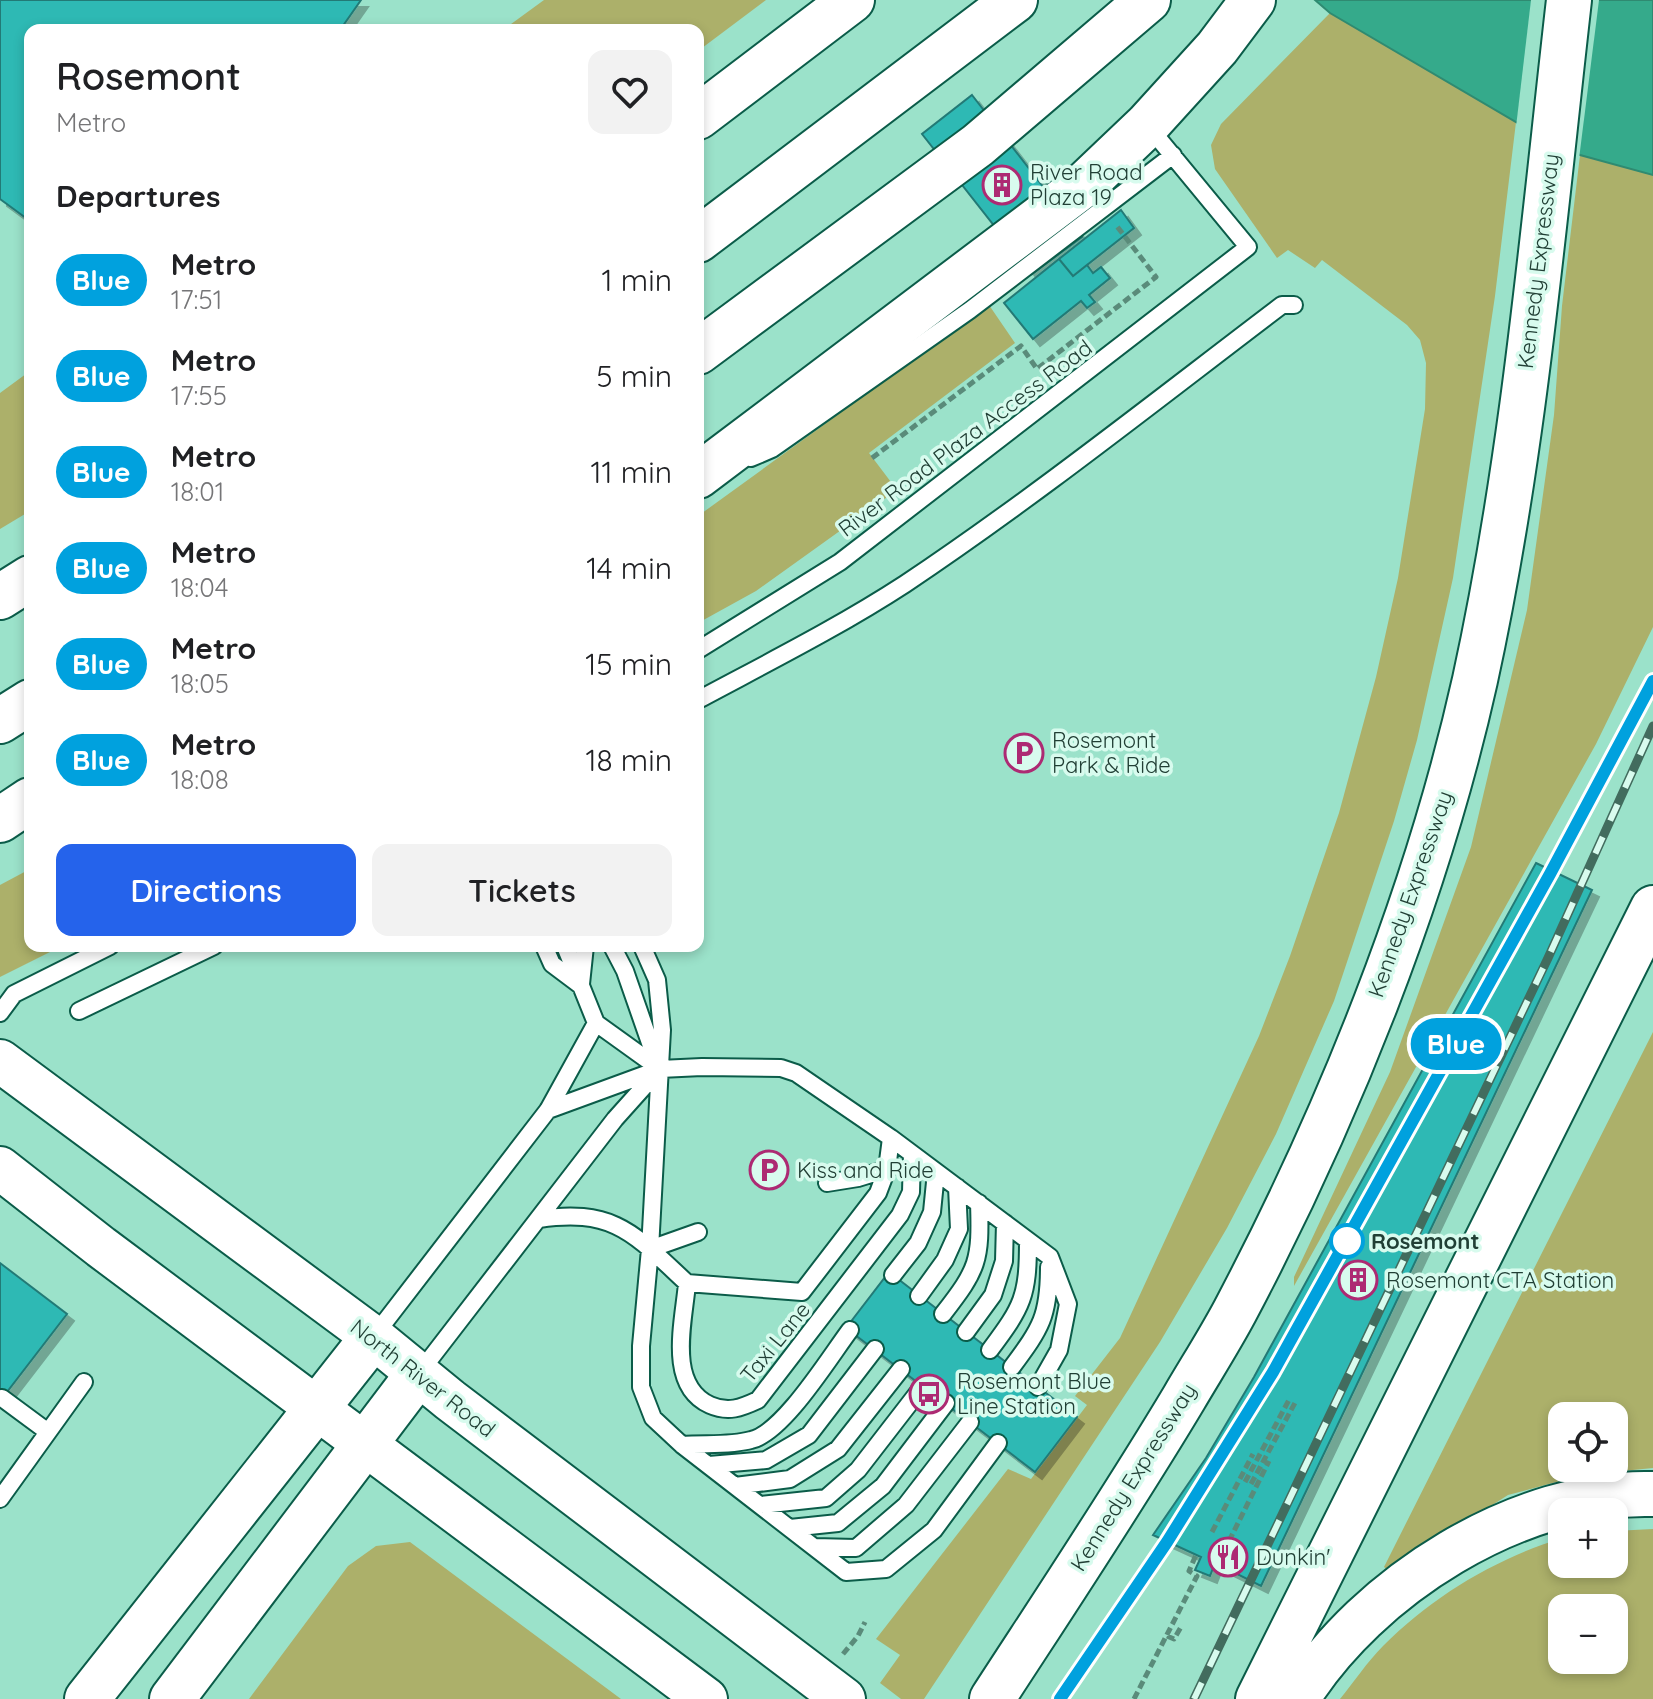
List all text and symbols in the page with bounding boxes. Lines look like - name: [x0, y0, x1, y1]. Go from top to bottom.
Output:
- button: heart: [588, 50, 672, 134]
- text: Rosemont: [56, 52, 241, 100]
- text: Metro: [56, 106, 126, 139]
- street label: Kennedy Expressway: [1511, 152, 1565, 370]
- place label: River Road Plaza 19: [1030, 158, 1142, 211]
- building icon: River Road Plaza 19: [981, 164, 1023, 206]
- text: Departures: [56, 177, 221, 215]
- text: Metro: [171, 245, 256, 283]
- text: 1 min: [602, 261, 672, 299]
- text: Blue: [72, 262, 131, 297]
- text: 17:51: [171, 283, 222, 316]
- street label: River Road Plaza Access Road: [833, 333, 1097, 543]
- text: Metro: [171, 341, 256, 379]
- text: 5 min: [596, 357, 672, 395]
- text: Blue: [72, 358, 131, 393]
- text: 17:55: [171, 379, 227, 412]
- text: Metro: [171, 437, 256, 475]
- text: 11 min: [590, 453, 672, 491]
- text: Blue: [72, 454, 131, 489]
- text: 18:01: [171, 475, 224, 508]
- text: Metro: [171, 533, 256, 571]
- text: 14 min: [586, 549, 672, 587]
- text: Blue: [72, 550, 131, 585]
- text: 18:04: [171, 571, 228, 604]
- text: Metro: [171, 629, 256, 667]
- text: 15 min: [585, 645, 672, 683]
- text: Blue: [72, 646, 131, 681]
- text: 18:05: [171, 667, 229, 700]
- text: Metro: [171, 725, 256, 763]
- place label: Rosemont Park & Ride: [1052, 726, 1171, 779]
- parking icon: Rosemont Park & Ride: [1003, 732, 1045, 774]
- text: 18 min: [585, 741, 672, 779]
- text: Blue: [72, 742, 131, 777]
- text: 18:08: [171, 763, 229, 796]
- street label: Kennedy Expressway: [1362, 787, 1458, 1001]
- button: Directions: [56, 844, 356, 936]
- button: Tickets: [372, 844, 672, 936]
- line badge: Blue: [1400, 1018, 1512, 1070]
- text: Blue: [1427, 1026, 1485, 1061]
- parking icon: Kiss and Ride: [748, 1149, 790, 1191]
- place label: Kiss and Ride: [797, 1156, 934, 1184]
- marker: Rosemont: [1330, 1224, 1364, 1258]
- place label: Rosemont: [1371, 1227, 1479, 1255]
- building icon: Rosemont CTA Station: [1337, 1259, 1379, 1301]
- place label: Rosemont CTA Station: [1386, 1266, 1614, 1294]
- street label: Taxi Lane: [734, 1296, 816, 1388]
- street label: North River Road: [345, 1313, 501, 1443]
- place label: Rosemont Blue Line Station: [957, 1367, 1111, 1420]
- bus stop icon: Rosemont Blue Line Station: [908, 1373, 950, 1415]
- street label: Kennedy Expressway: [1064, 1378, 1202, 1576]
- map controls: [1548, 1402, 1628, 1674]
- button: locate: [1548, 1402, 1628, 1482]
- button: +: [1548, 1498, 1628, 1578]
- restaurant icon: Dunkin': [1207, 1536, 1249, 1578]
- place label: Dunkin': [1256, 1543, 1331, 1571]
- button: −: [1548, 1594, 1628, 1674]

